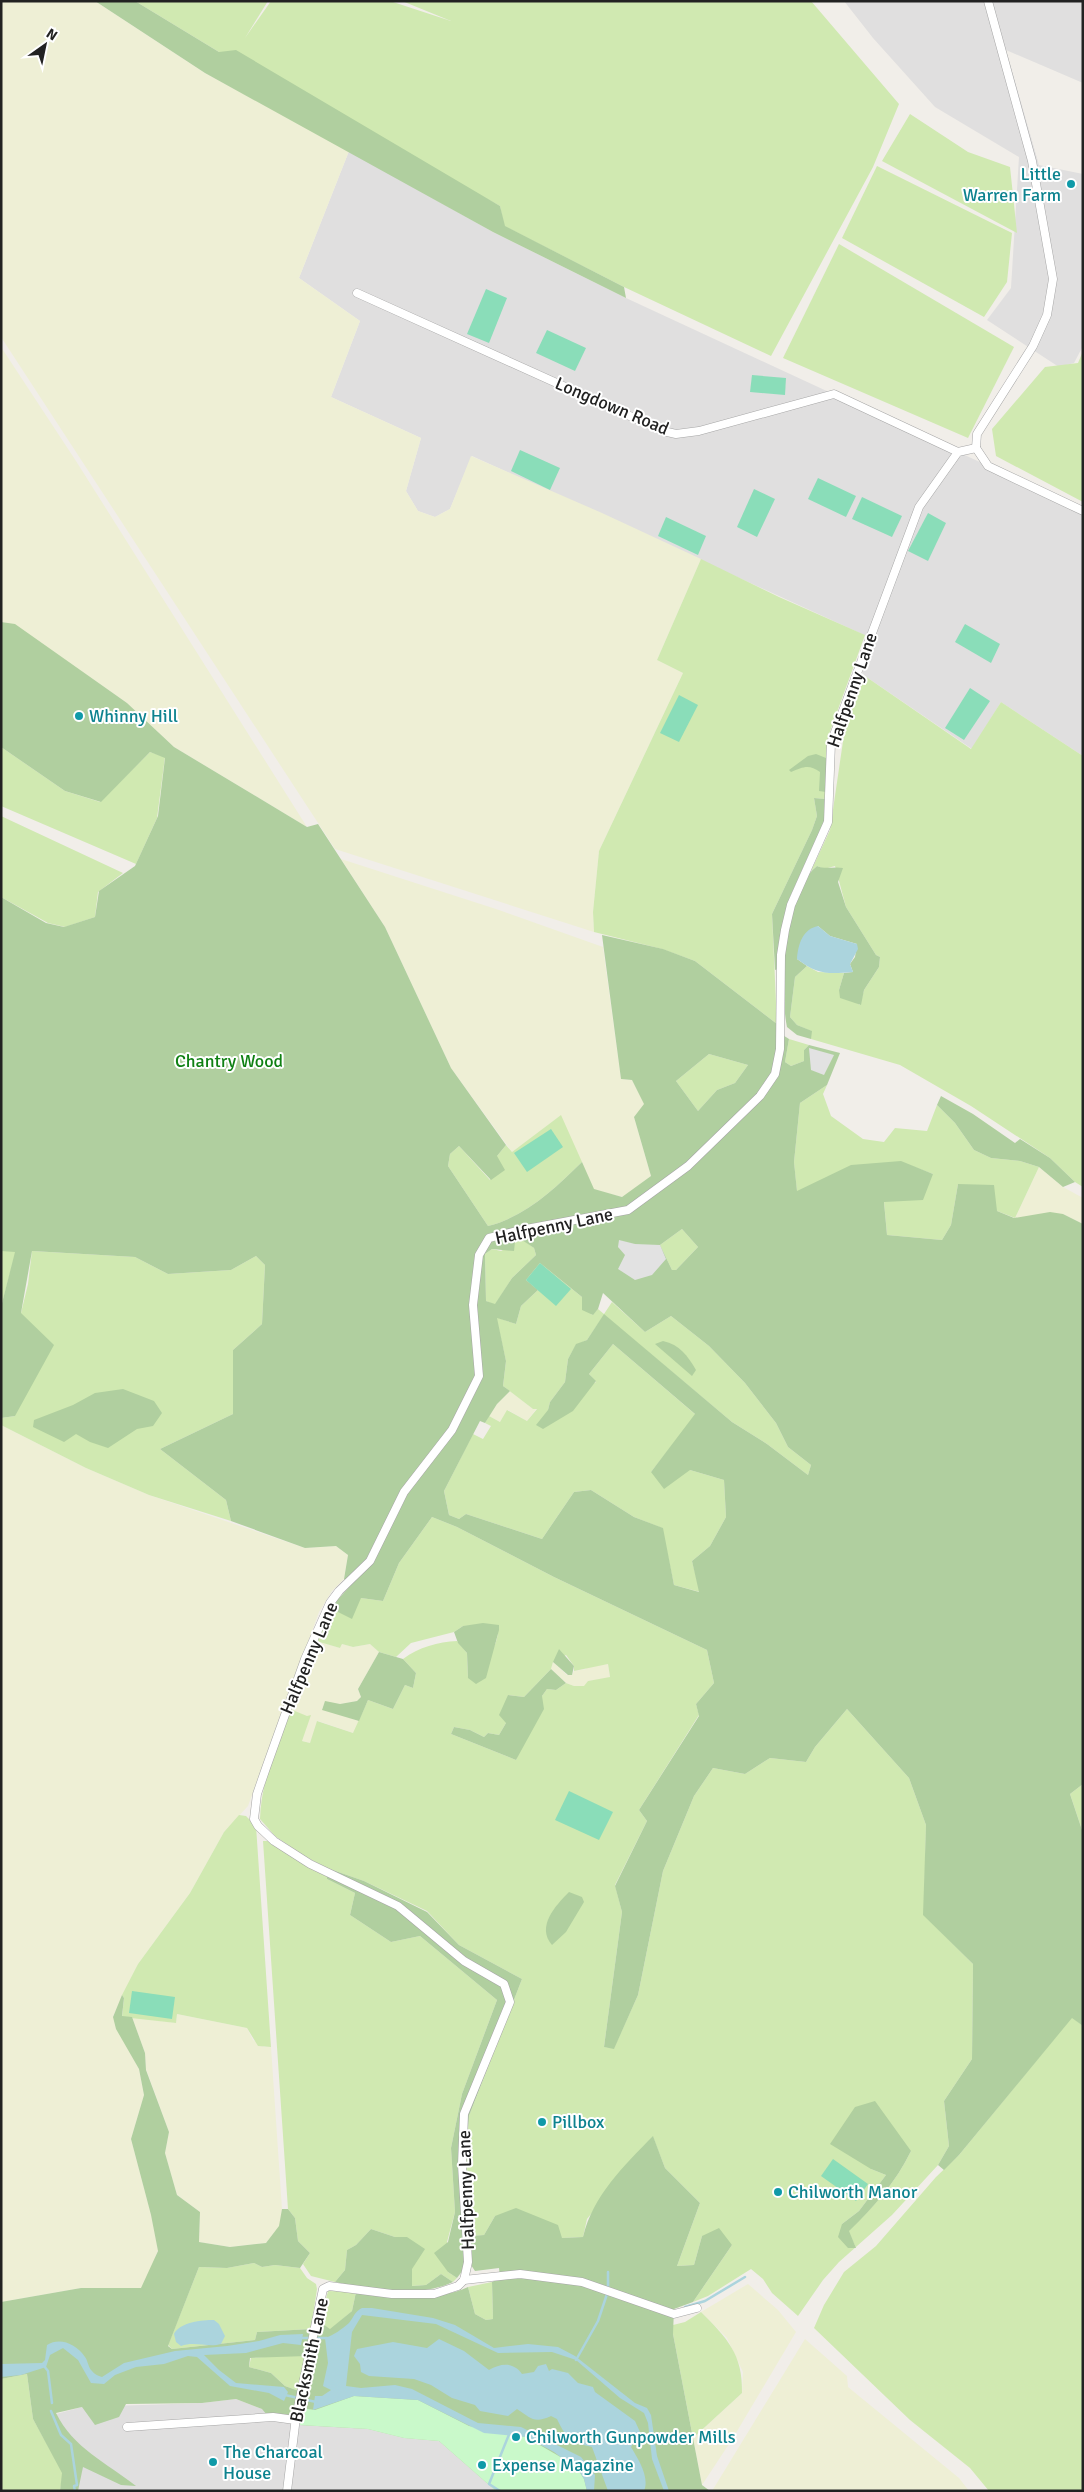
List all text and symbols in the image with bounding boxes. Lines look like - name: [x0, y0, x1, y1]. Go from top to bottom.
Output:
- north arrow: [20, 20, 70, 70]
- text: N: [43, 25, 61, 44]
- place label: Little Warren Farm: [963, 163, 1061, 206]
- marker: Little Warren Farm: [1065, 178, 1077, 190]
- street label: Longdown Road: [552, 372, 672, 440]
- street label: Halfpenny Lane: [822, 630, 882, 750]
- place label: Whinny Hill: [89, 705, 178, 727]
- marker: Whinny Hill: [73, 710, 85, 722]
- park label: Chantry Wood: [175, 1050, 283, 1072]
- street label: Halfpenny Lane: [493, 1203, 615, 1249]
- street label: Halfpenny Lane: [275, 1599, 343, 1717]
- place label: Pillbox: [552, 2111, 605, 2133]
- marker: Pillbox: [536, 2116, 548, 2128]
- street label: Halfpenny Lane: [453, 2130, 479, 2250]
- place label: Chilworth Manor: [788, 2181, 918, 2203]
- marker: Chilworth Manor: [772, 2186, 784, 2198]
- street label: Blacksmith Lane: [285, 2296, 333, 2424]
- place label: Chilworth Gunpowder Mills: [526, 2426, 736, 2448]
- marker: Chilworth Gunpowder Mills: [510, 2431, 522, 2443]
- place label: The Charcoal House: [223, 2441, 323, 2484]
- place label: Expense Magazine: [492, 2454, 634, 2476]
- marker: The Charcoal House: [207, 2456, 219, 2468]
- marker: Expense Magazine: [476, 2459, 488, 2471]

